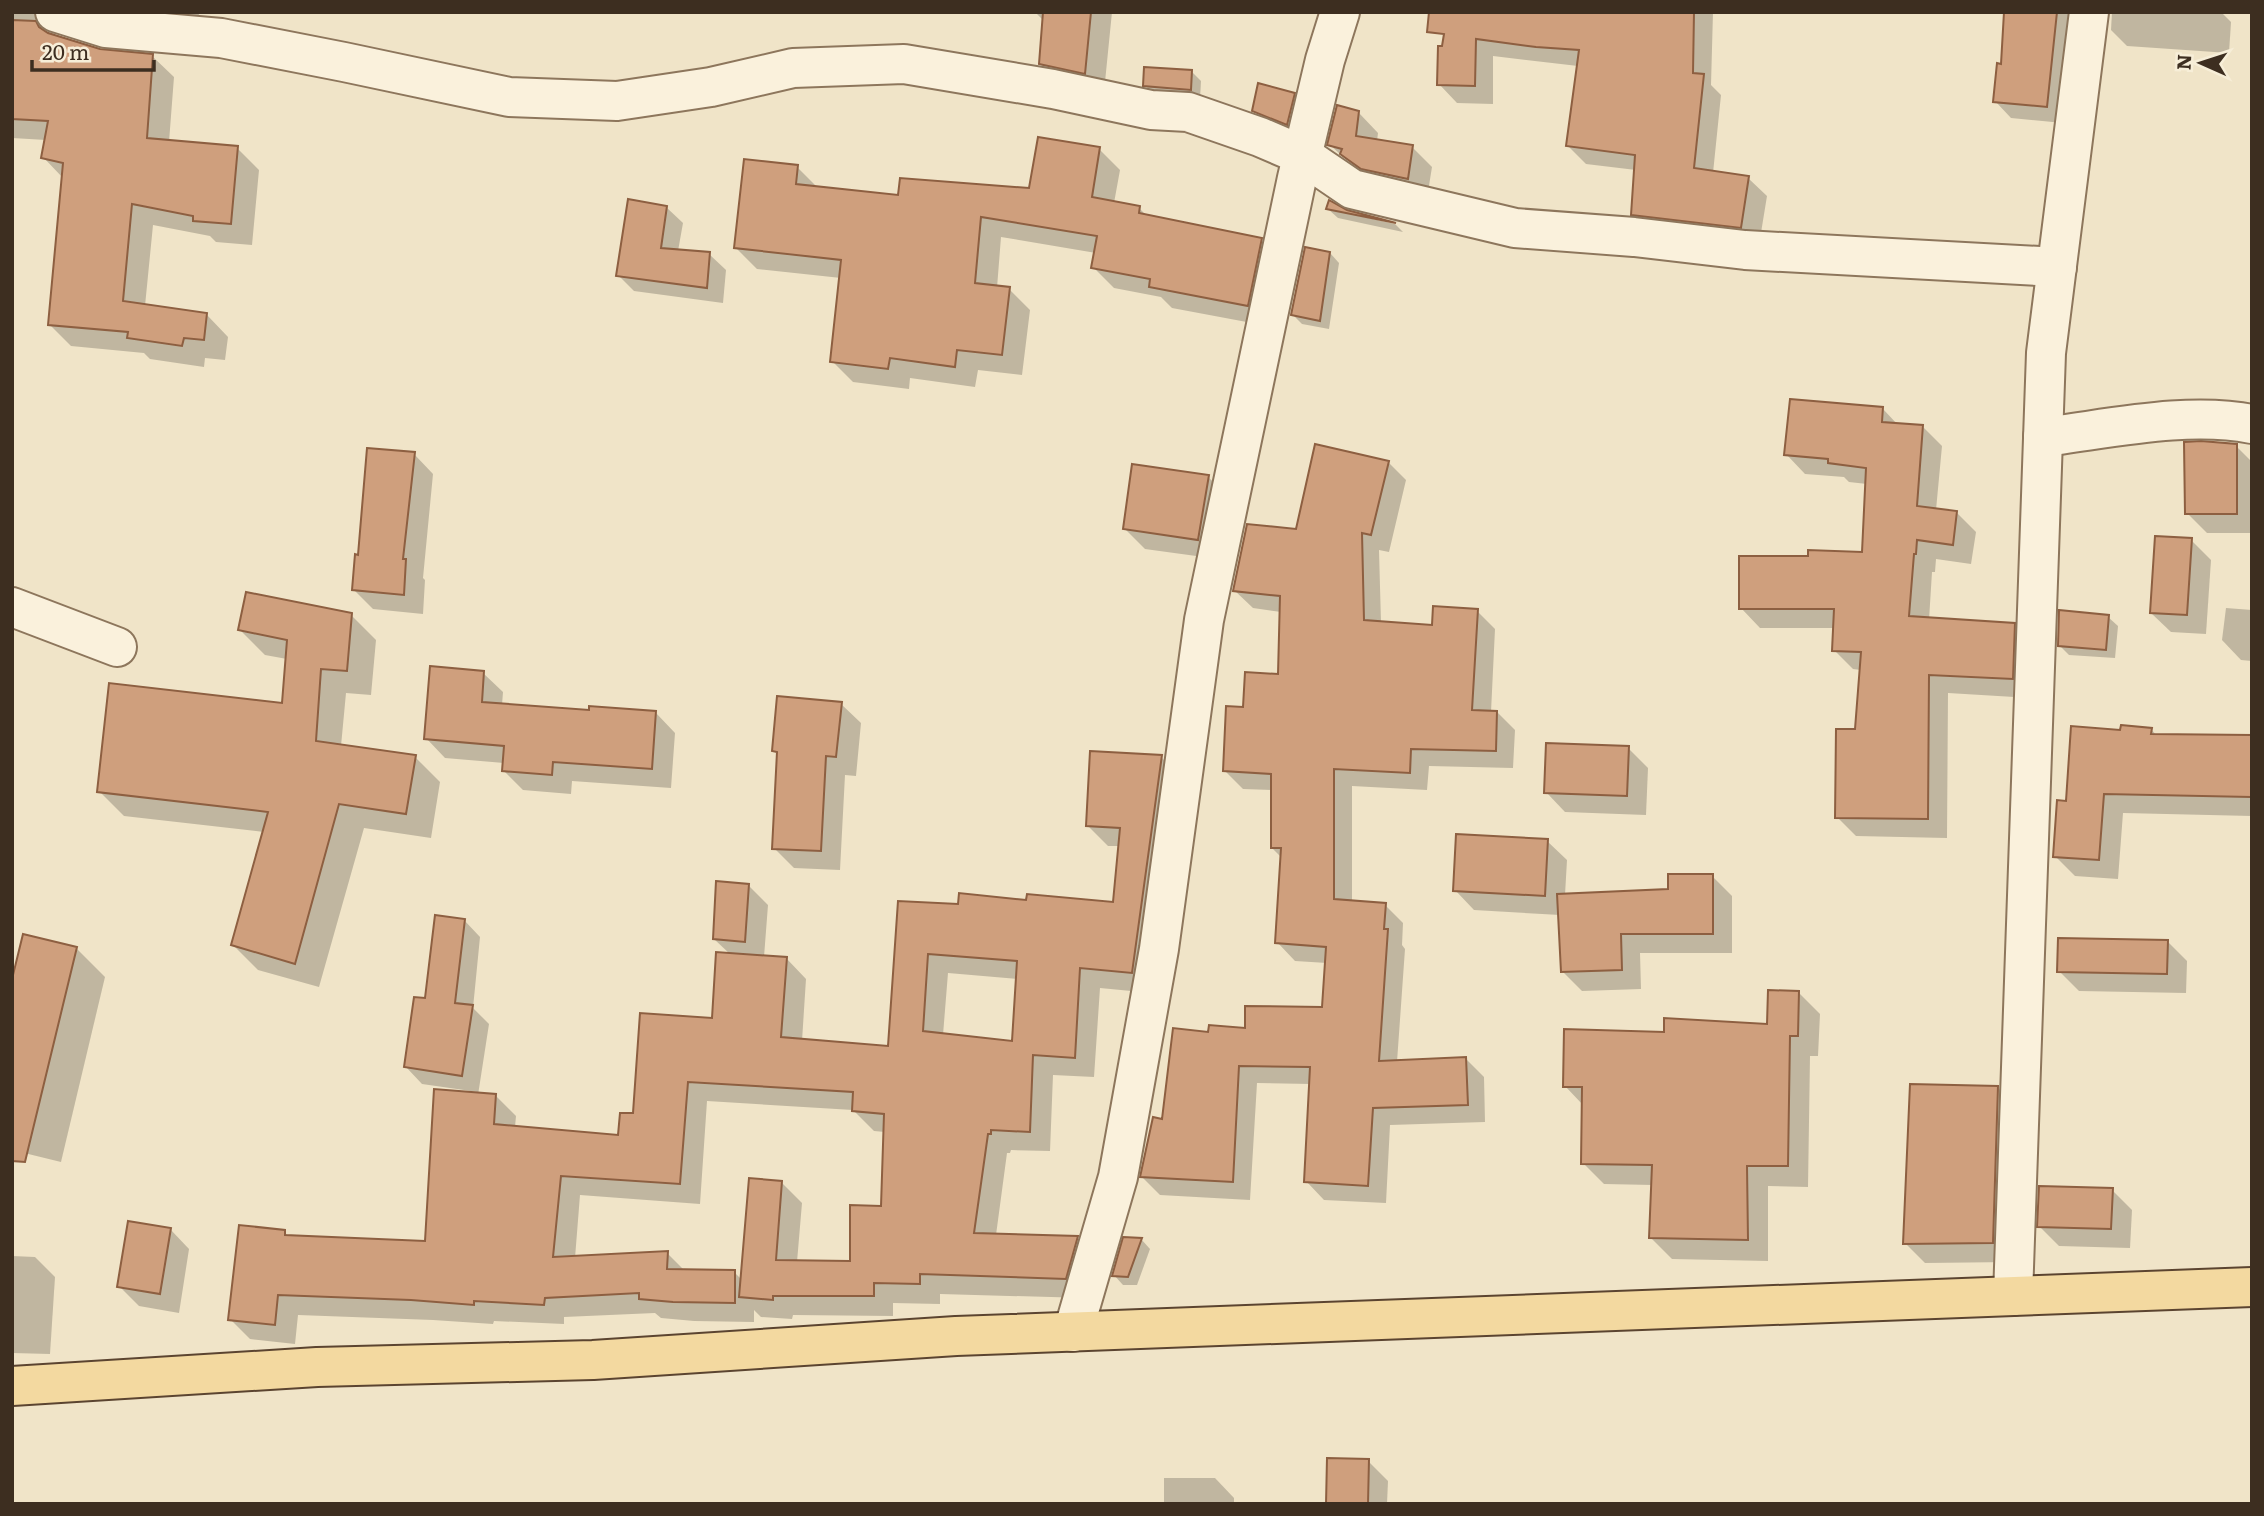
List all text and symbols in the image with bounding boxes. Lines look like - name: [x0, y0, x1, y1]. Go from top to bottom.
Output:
- scale bar: [32, 28, 154, 72]
- north arrow: [2166, 28, 2236, 98]
- text: 20 m: [42, 35, 89, 66]
- text: N: [2169, 53, 2197, 71]

